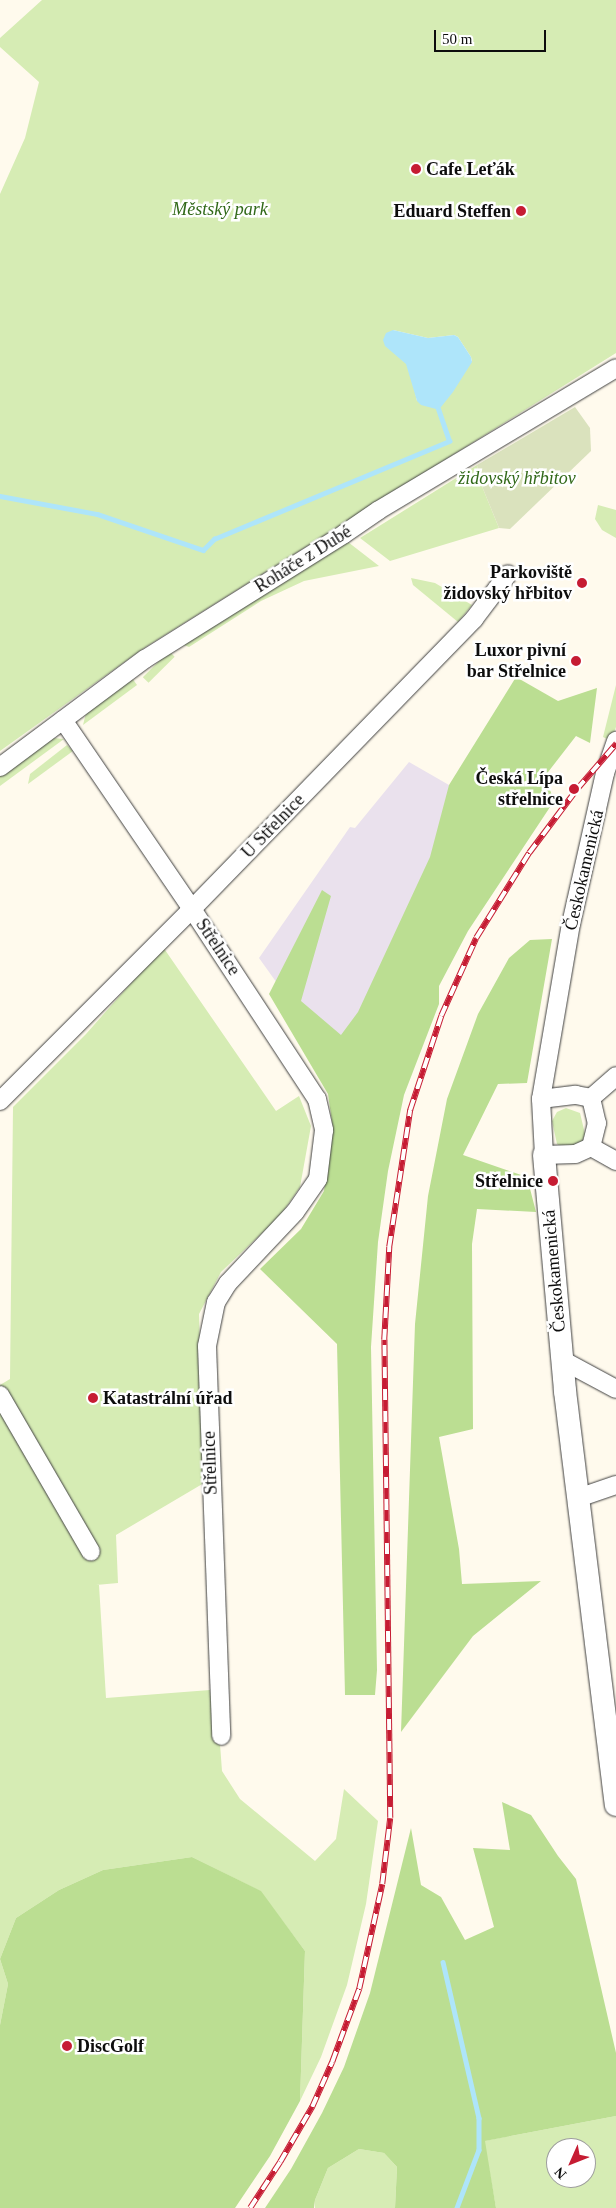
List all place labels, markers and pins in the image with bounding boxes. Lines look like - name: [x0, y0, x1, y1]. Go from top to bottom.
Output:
- place label: Cafe Leťák: [426, 158, 515, 180]
- marker: Cafe Leťák: [410, 163, 422, 175]
- place label: Eduard Steffen: [393, 200, 511, 222]
- marker: Eduard Steffen: [515, 205, 527, 217]
- place label: Parkoviště židovský hřbitov: [443, 562, 572, 604]
- marker: Parkoviště židovský hřbitov: [576, 577, 588, 589]
- place label: Luxor pivní bar Střelnice: [467, 640, 566, 682]
- marker: Luxor pivní bar Střelnice: [570, 655, 582, 667]
- place label: Česká Lípa střelnice: [475, 768, 563, 811]
- marker: Česká Lípa střelnice: [567, 782, 581, 796]
- place label: Střelnice: [475, 1170, 543, 1192]
- marker: Střelnice: [547, 1175, 559, 1187]
- place label: Katastrální úřad: [103, 1387, 233, 1409]
- marker: Katastrální úřad: [87, 1392, 99, 1404]
- place label: DiscGolf: [77, 2035, 144, 2057]
- marker: DiscGolf: [61, 2040, 73, 2052]

